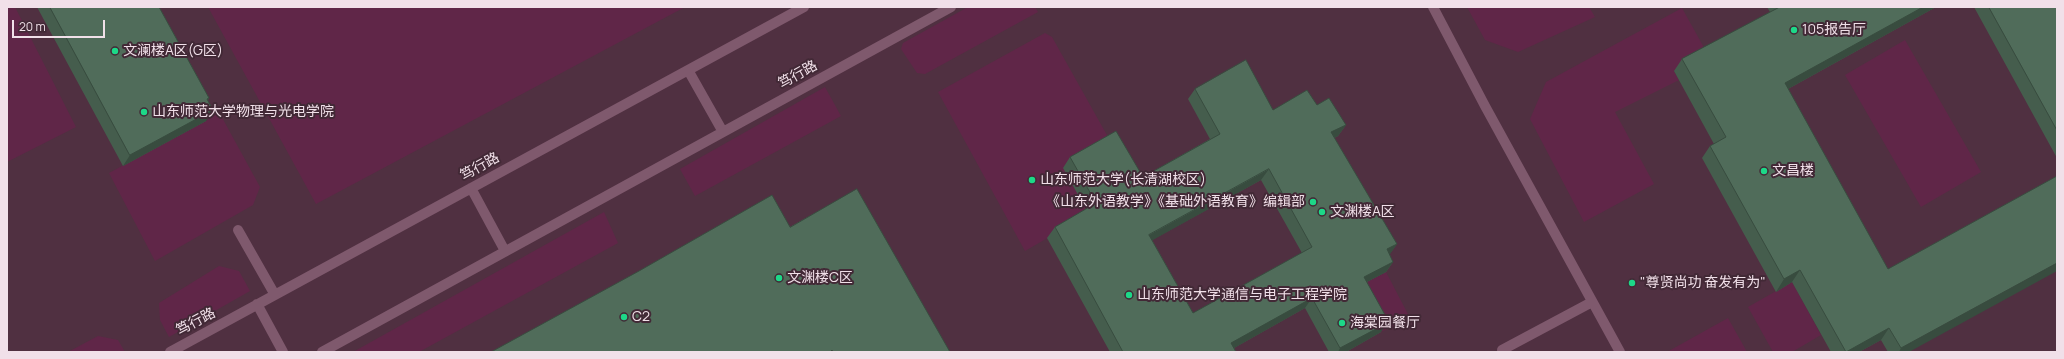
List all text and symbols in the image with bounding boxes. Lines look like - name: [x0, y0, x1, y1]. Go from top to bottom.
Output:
- scale bar: [14, 12, 107, 38]
- text: 20 m: [19, 18, 46, 35]
- place label: 105报告厅: [1802, 22, 1866, 38]
- marker: 105报告厅: [1789, 25, 1799, 35]
- place label: 文澜楼A区(G区): [123, 43, 223, 59]
- marker: 文澜楼A区(G区): [110, 46, 120, 56]
- street label: 笃行路: [776, 57, 820, 93]
- place label: 山东师范大学物理与光电学院: [152, 104, 334, 120]
- marker: 山东师范大学物理与光电学院: [139, 107, 149, 117]
- street label: 笃行路: [458, 149, 502, 185]
- place label: 文昌楼: [1772, 163, 1814, 179]
- marker: 文昌楼: [1759, 166, 1769, 176]
- place label: 山东师范大学(长清湖校区): [1040, 172, 1206, 188]
- marker: 山东师范大学(长清湖校区): [1027, 175, 1037, 185]
- place label: 《山东外语教学》《基础外语教育》编辑部: [1046, 194, 1305, 210]
- marker: 《山东外语教学》《基础外语教育》编辑部: [1308, 197, 1318, 207]
- place label: 文渊楼A区: [1330, 204, 1395, 220]
- marker: 文渊楼A区: [1317, 207, 1327, 217]
- place label: 文渊楼C区: [787, 270, 853, 286]
- marker: 文渊楼C区: [774, 273, 784, 283]
- place label: "尊贤尚功 奋发有为": [1640, 275, 1766, 291]
- marker: "尊贤尚功 奋发有为": [1627, 278, 1637, 288]
- place label: 山东师范大学通信与电子工程学院: [1137, 287, 1347, 303]
- marker: 山东师范大学通信与电子工程学院: [1124, 290, 1134, 300]
- street label: 笃行路: [174, 305, 218, 339]
- place label: C2: [632, 309, 650, 325]
- marker: C2: [619, 312, 629, 322]
- place label: 海棠园餐厅: [1350, 315, 1420, 331]
- marker: 海棠园餐厅: [1337, 318, 1347, 328]

